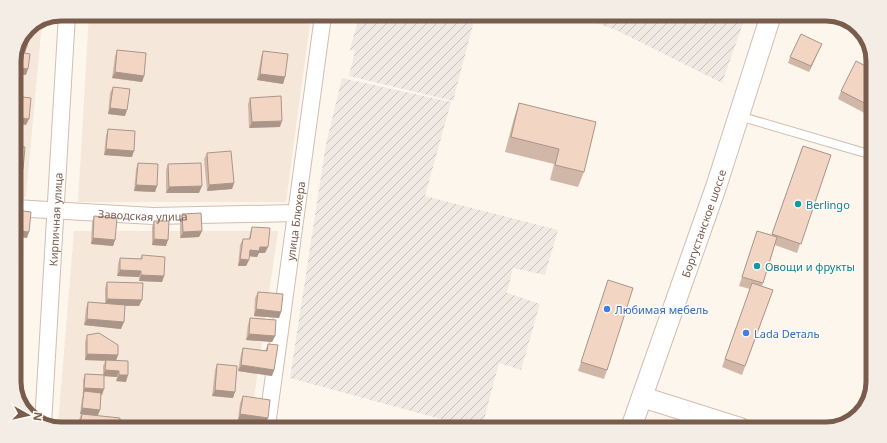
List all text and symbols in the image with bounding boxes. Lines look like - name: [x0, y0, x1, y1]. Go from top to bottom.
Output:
- street label: Боргустанское шоссе: [677, 168, 729, 279]
- street label: Кирпичная улица: [45, 172, 65, 267]
- street label: улица Блюхера: [282, 180, 308, 262]
- place label: Berlingo: [806, 197, 850, 212]
- marker: Berlingo: [793, 199, 803, 209]
- street label: Заводская улица: [98, 205, 188, 224]
- place label: Овощи и фрукты: [765, 259, 855, 274]
- marker: Овощи и фрукты: [752, 261, 762, 271]
- place label: Любимая мебель: [615, 302, 708, 317]
- marker: Любимая мебель: [602, 304, 612, 314]
- place label: Lada Dеталь: [754, 326, 819, 341]
- marker: Lada Dеталь: [741, 328, 751, 338]
- north arrow: [8, 395, 48, 435]
- text: N: [30, 411, 46, 422]

